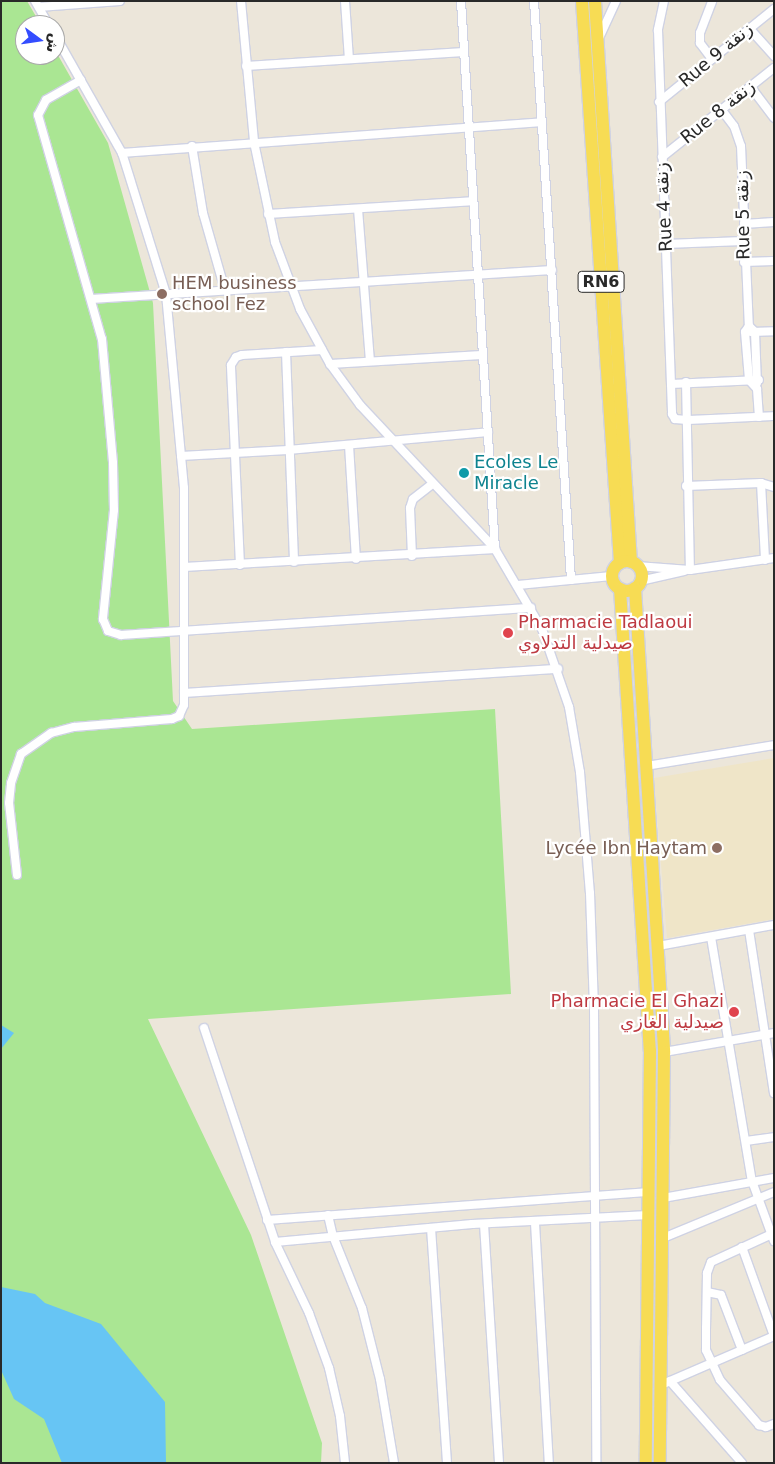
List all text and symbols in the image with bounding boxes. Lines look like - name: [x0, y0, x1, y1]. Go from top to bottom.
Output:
- north arrow: [15, 15, 65, 65]
- street label: Rue 9 زنقة: [675, 18, 757, 92]
- text: ش: [43, 32, 64, 55]
- street label: Rue 8 زنقة: [676, 75, 760, 149]
- street label: Rue 4 زنقة: [651, 162, 677, 252]
- street label: Rue 5 زنقة: [731, 170, 755, 260]
- road number: RN6: [577, 268, 625, 296]
- place label: HEM business school Fez: [172, 273, 297, 316]
- marker: HEM business school Fez: [156, 288, 168, 300]
- place label: Ecoles Le Miracle: [474, 452, 558, 494]
- marker: Ecoles Le Miracle: [458, 467, 470, 479]
- place label: Pharmacie Tadlaoui صيدلية التدلاوي: [518, 612, 693, 654]
- marker: Pharmacie Tadlaoui صيدلية التدلاوي: [502, 627, 514, 639]
- place label: Lycée Ibn Haytam: [546, 837, 707, 859]
- marker: Lycée Ibn Haytam: [711, 842, 723, 854]
- place label: Pharmacie El Ghazi صيدلية الغازي: [550, 991, 724, 1034]
- marker: Pharmacie El Ghazi صيدلية الغازي: [728, 1006, 740, 1018]

